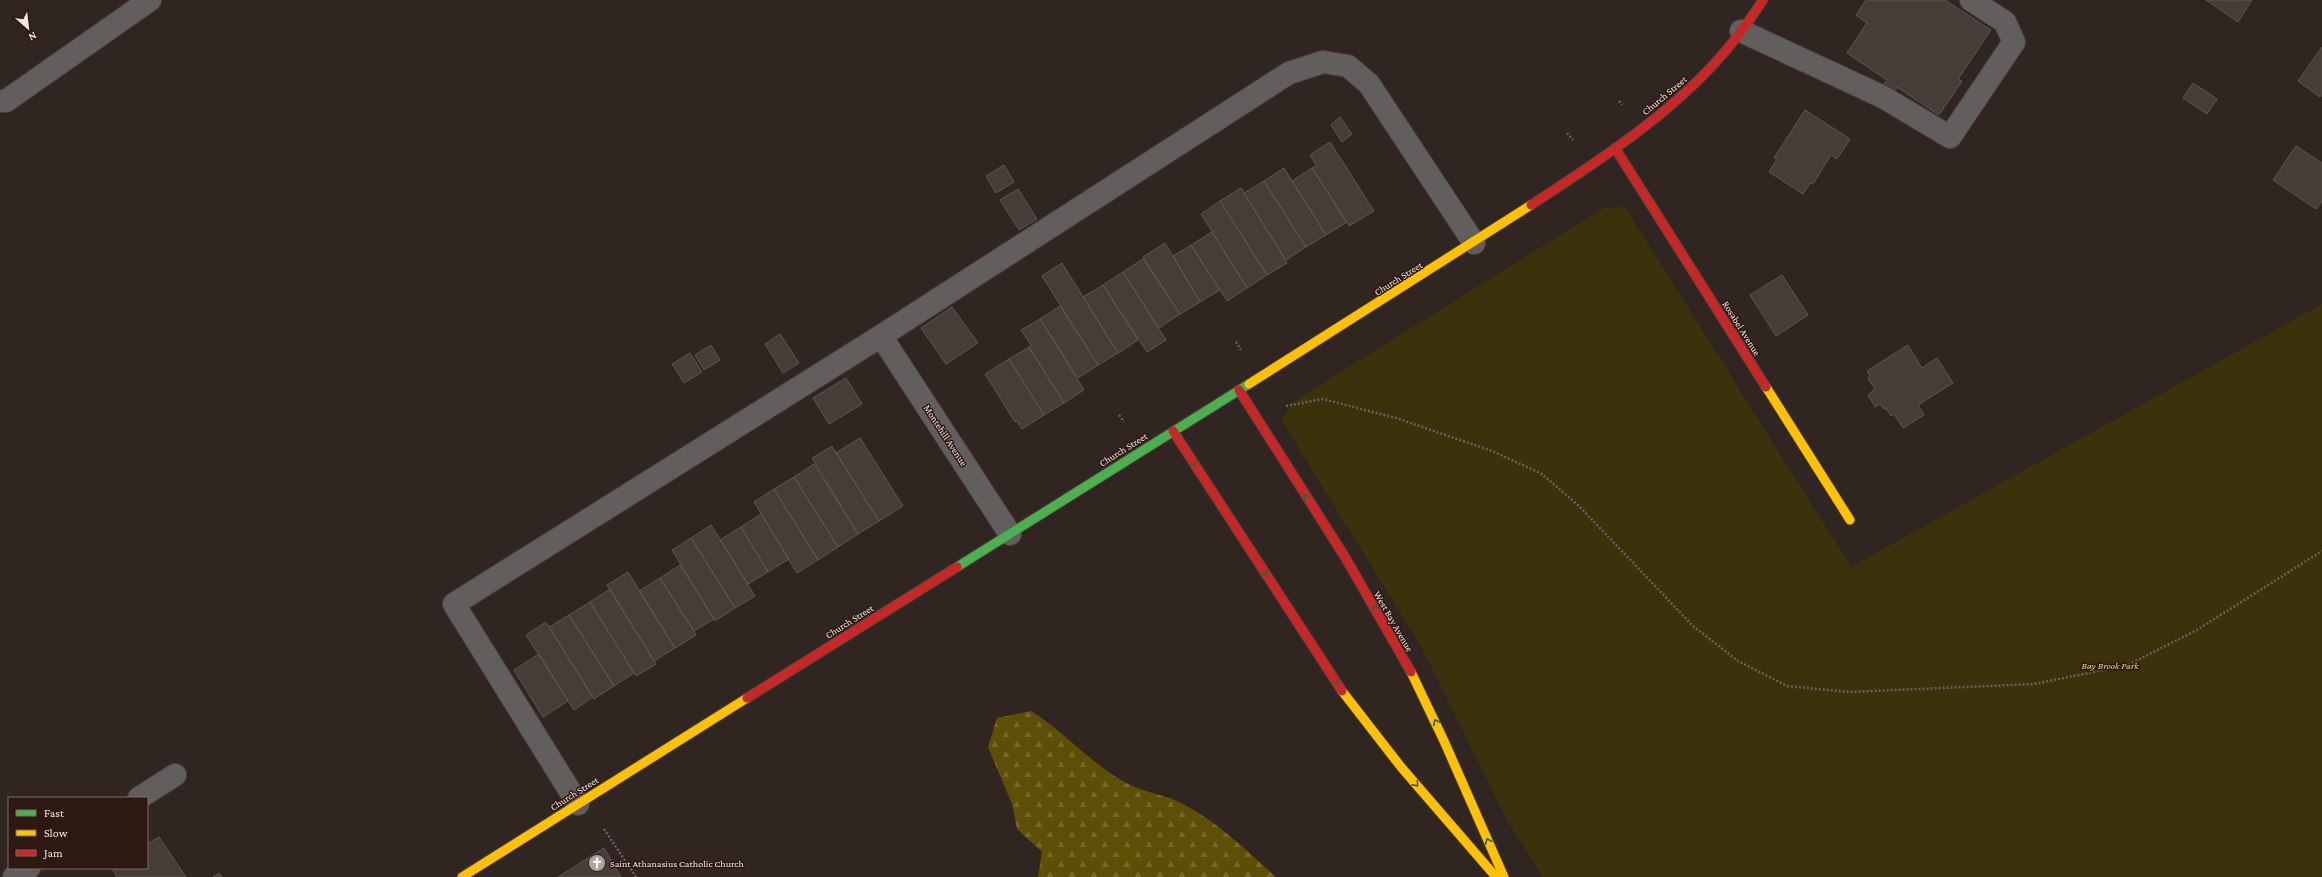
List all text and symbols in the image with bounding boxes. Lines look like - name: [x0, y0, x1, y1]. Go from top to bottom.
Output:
- north arrow: [8, 8, 48, 48]
- text: N: [26, 30, 39, 44]
- street label: Church Street: [1640, 73, 1689, 117]
- street label: Church Street: [1372, 259, 1425, 298]
- street label: Rosabel Avenue: [1720, 299, 1763, 358]
- street label: Montehill Avenue: [922, 403, 970, 468]
- street label: Church Street: [1097, 430, 1150, 469]
- one-way arrow: [1189, 460, 1197, 467]
- one-way arrow: [1303, 494, 1311, 501]
- one-way arrow: [1260, 569, 1267, 576]
- street label: West Bay Avenue: [1372, 589, 1416, 654]
- street label: Church Street: [823, 602, 876, 641]
- one-way arrow: [1372, 605, 1379, 612]
- park label: Bay Brook Park: [2081, 660, 2139, 671]
- one-way arrow: [1331, 678, 1339, 685]
- one-way arrow: [1433, 719, 1441, 726]
- street label: Church Street: [548, 774, 601, 813]
- one-way arrow: [1411, 780, 1418, 787]
- legend: [8, 797, 148, 869]
- text: Fast: [44, 806, 65, 820]
- text: Slow: [44, 826, 68, 840]
- one-way arrow: [1485, 838, 1493, 846]
- text: Jam: [43, 846, 63, 860]
- church icon: Saint Athanasius Catholic Church: [587, 853, 607, 873]
- place label: Saint Athanasius Catholic Church: [610, 858, 744, 869]

